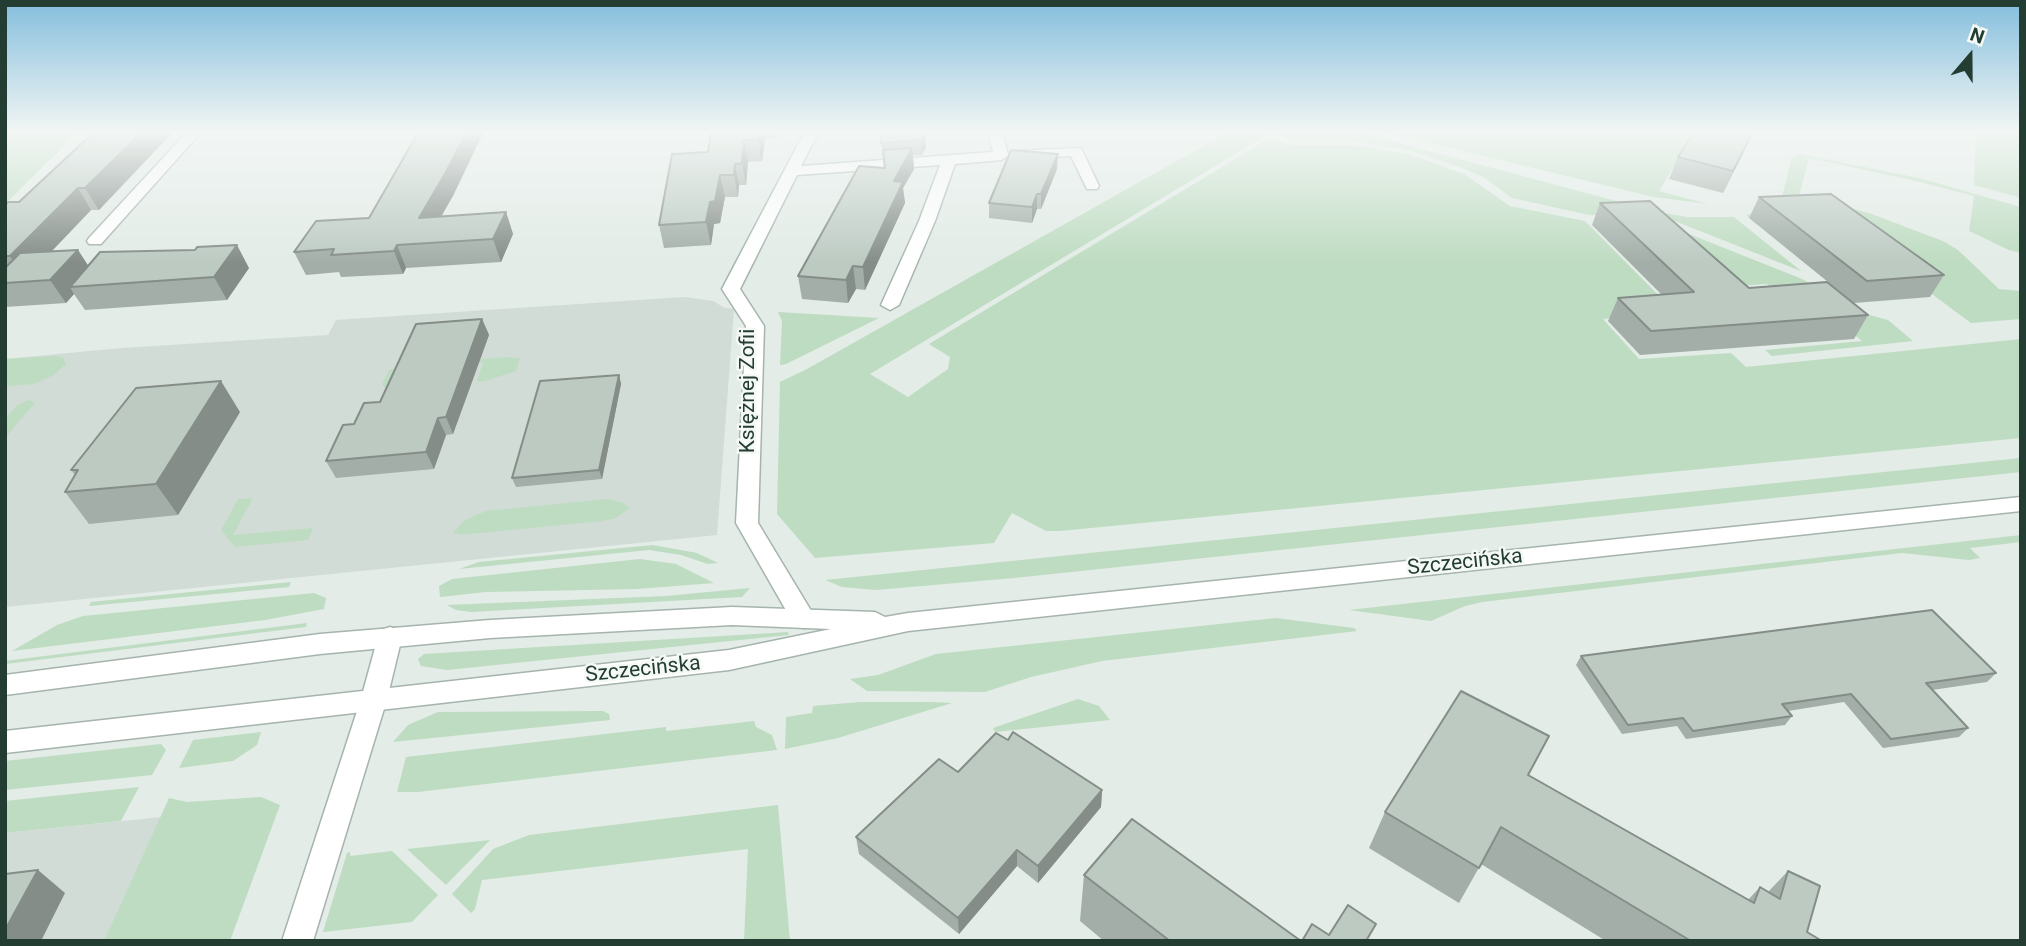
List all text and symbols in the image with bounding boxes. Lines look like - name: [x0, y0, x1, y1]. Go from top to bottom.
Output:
- north arrow: [1935, 21, 2005, 91]
- text: N: [1967, 23, 1988, 49]
- street label: Księżnej Zofii: [736, 329, 762, 453]
- street label: Szczecińska: [1406, 544, 1524, 582]
- street label: Szczecińska: [584, 651, 702, 689]

